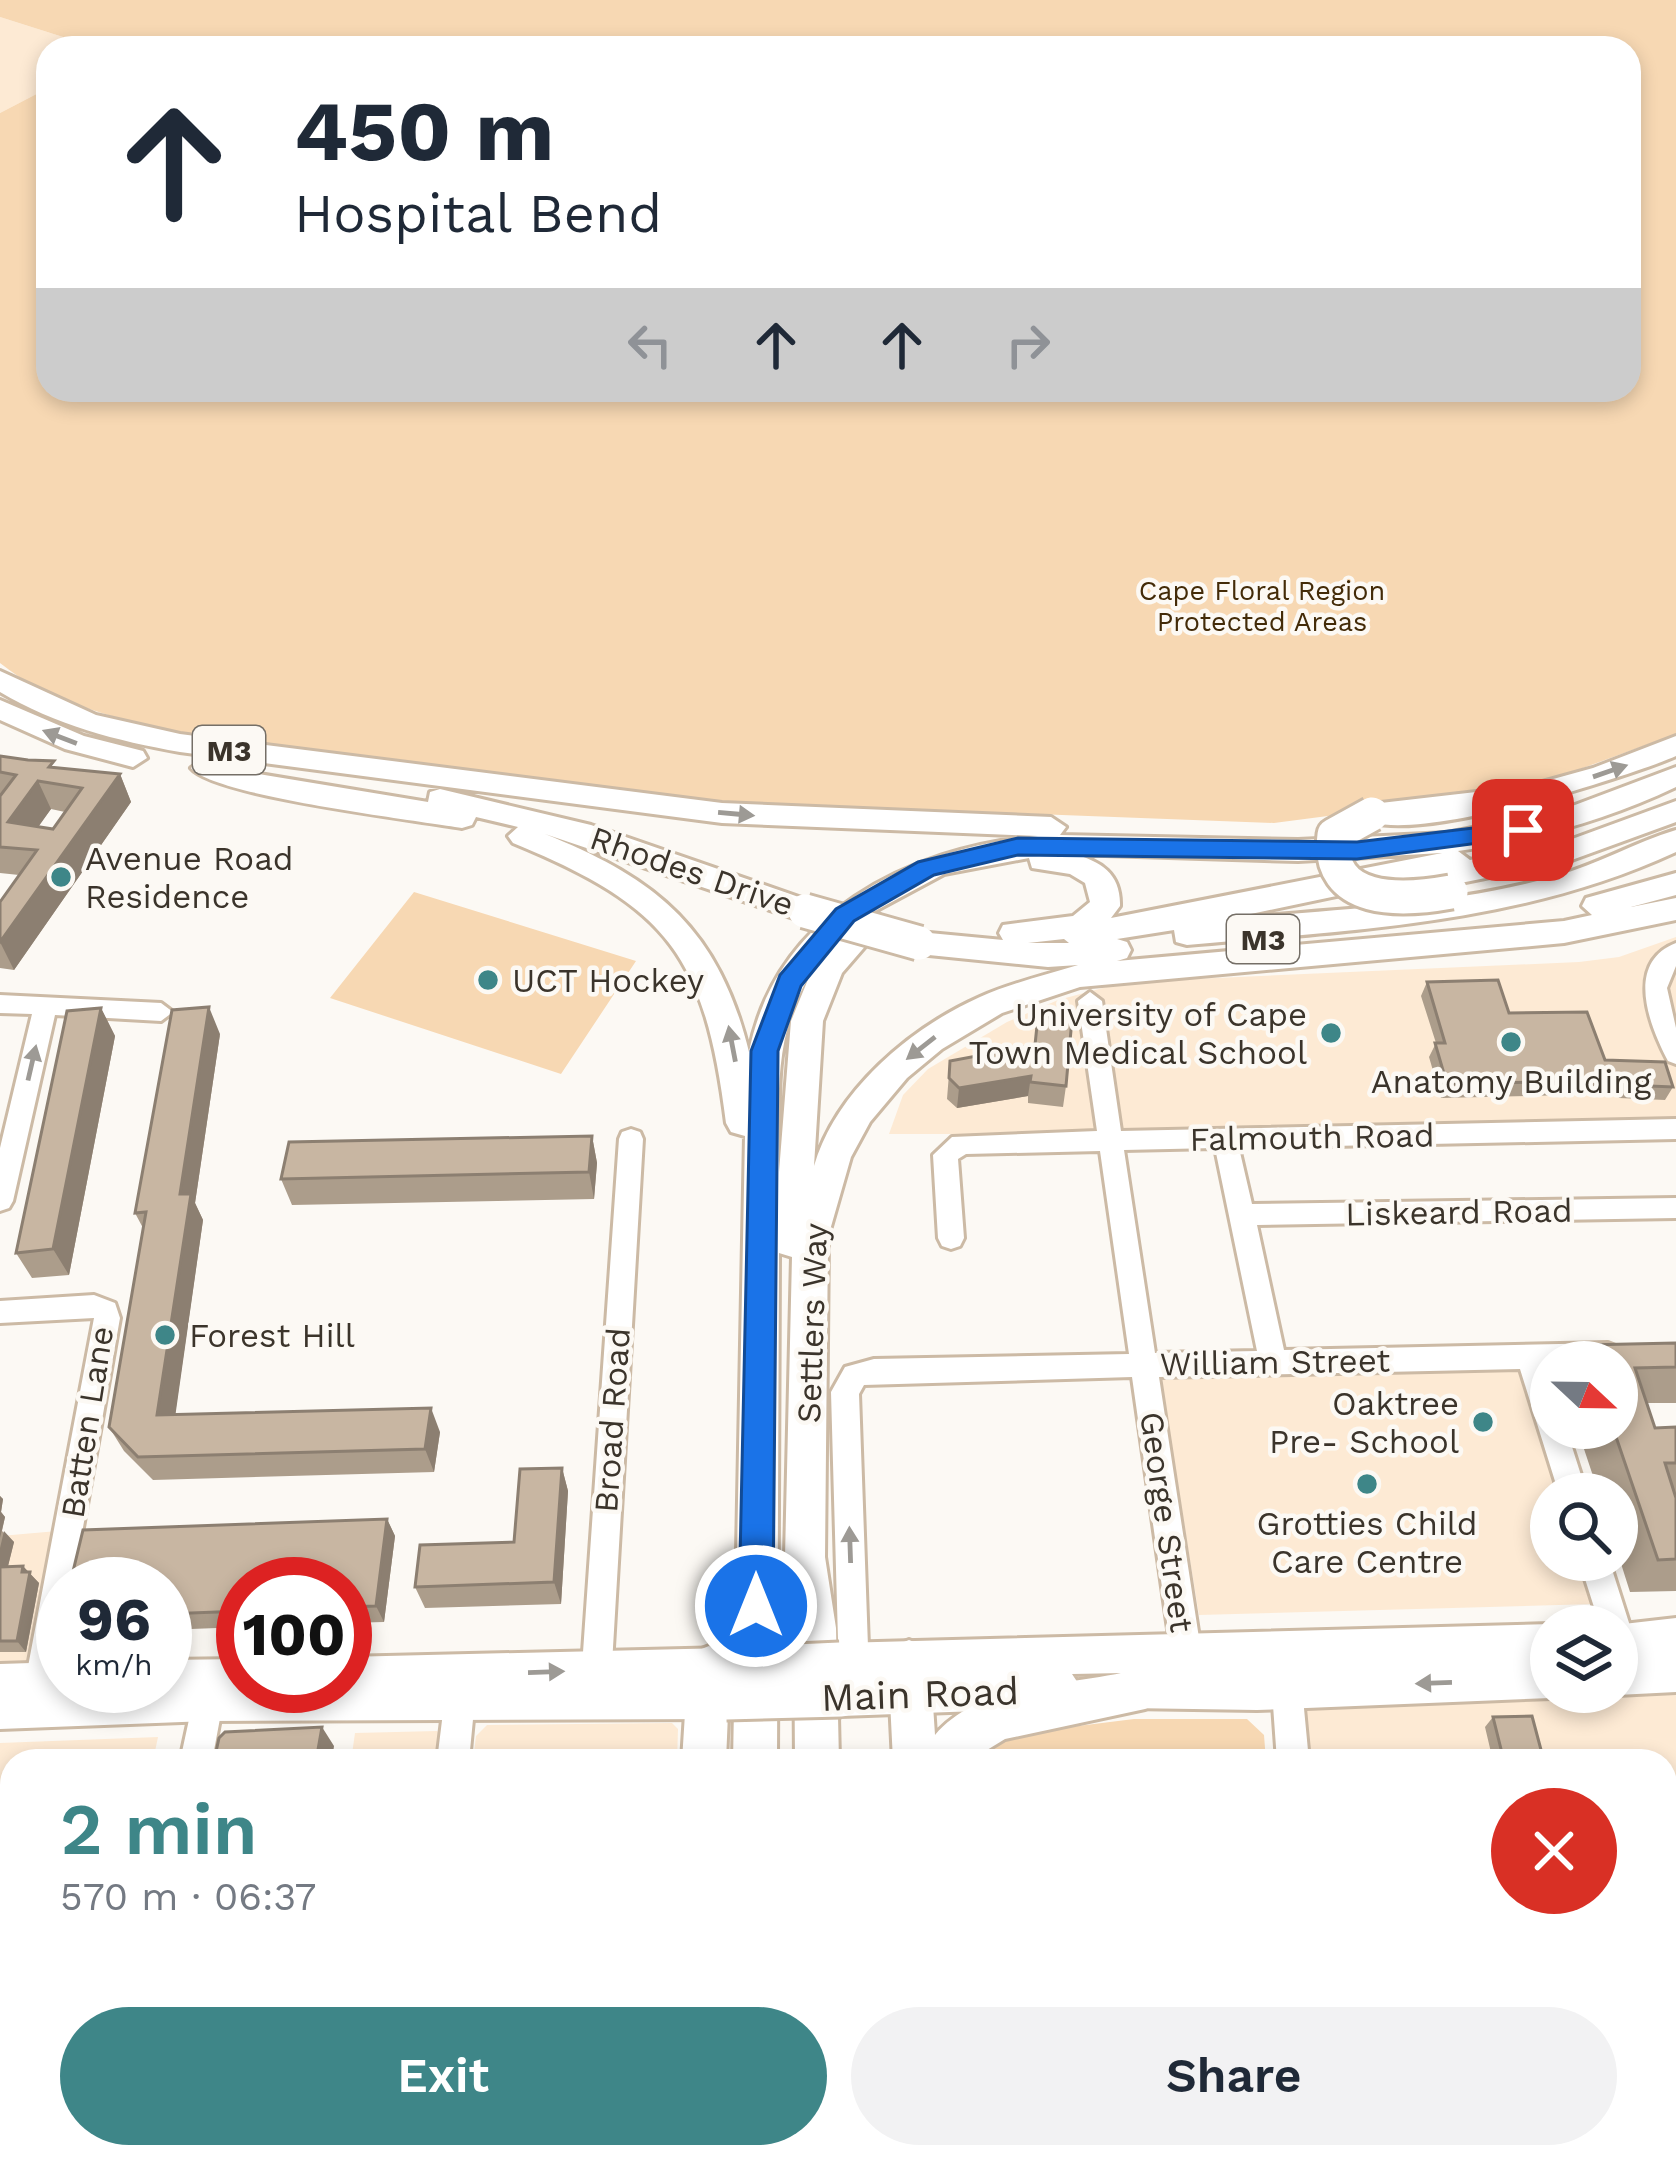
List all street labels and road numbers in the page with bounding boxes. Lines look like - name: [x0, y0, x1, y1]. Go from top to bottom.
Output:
- road number: M3: [193, 726, 265, 774]
- street label: Rhodes Drive: [585, 818, 799, 924]
- road number: M3: [1227, 915, 1299, 963]
- street label: Falmouth Road: [1189, 1115, 1435, 1159]
- street label: Liskeard Road: [1345, 1191, 1573, 1233]
- street label: Settlers Way: [789, 1222, 835, 1424]
- street label: Batten Lane: [53, 1323, 121, 1521]
- street label: Broad Road: [586, 1326, 638, 1514]
- street label: William Street: [1160, 1340, 1391, 1384]
- street label: George Street: [1132, 1409, 1202, 1635]
- street label: Main Road: [820, 1668, 1020, 1720]

